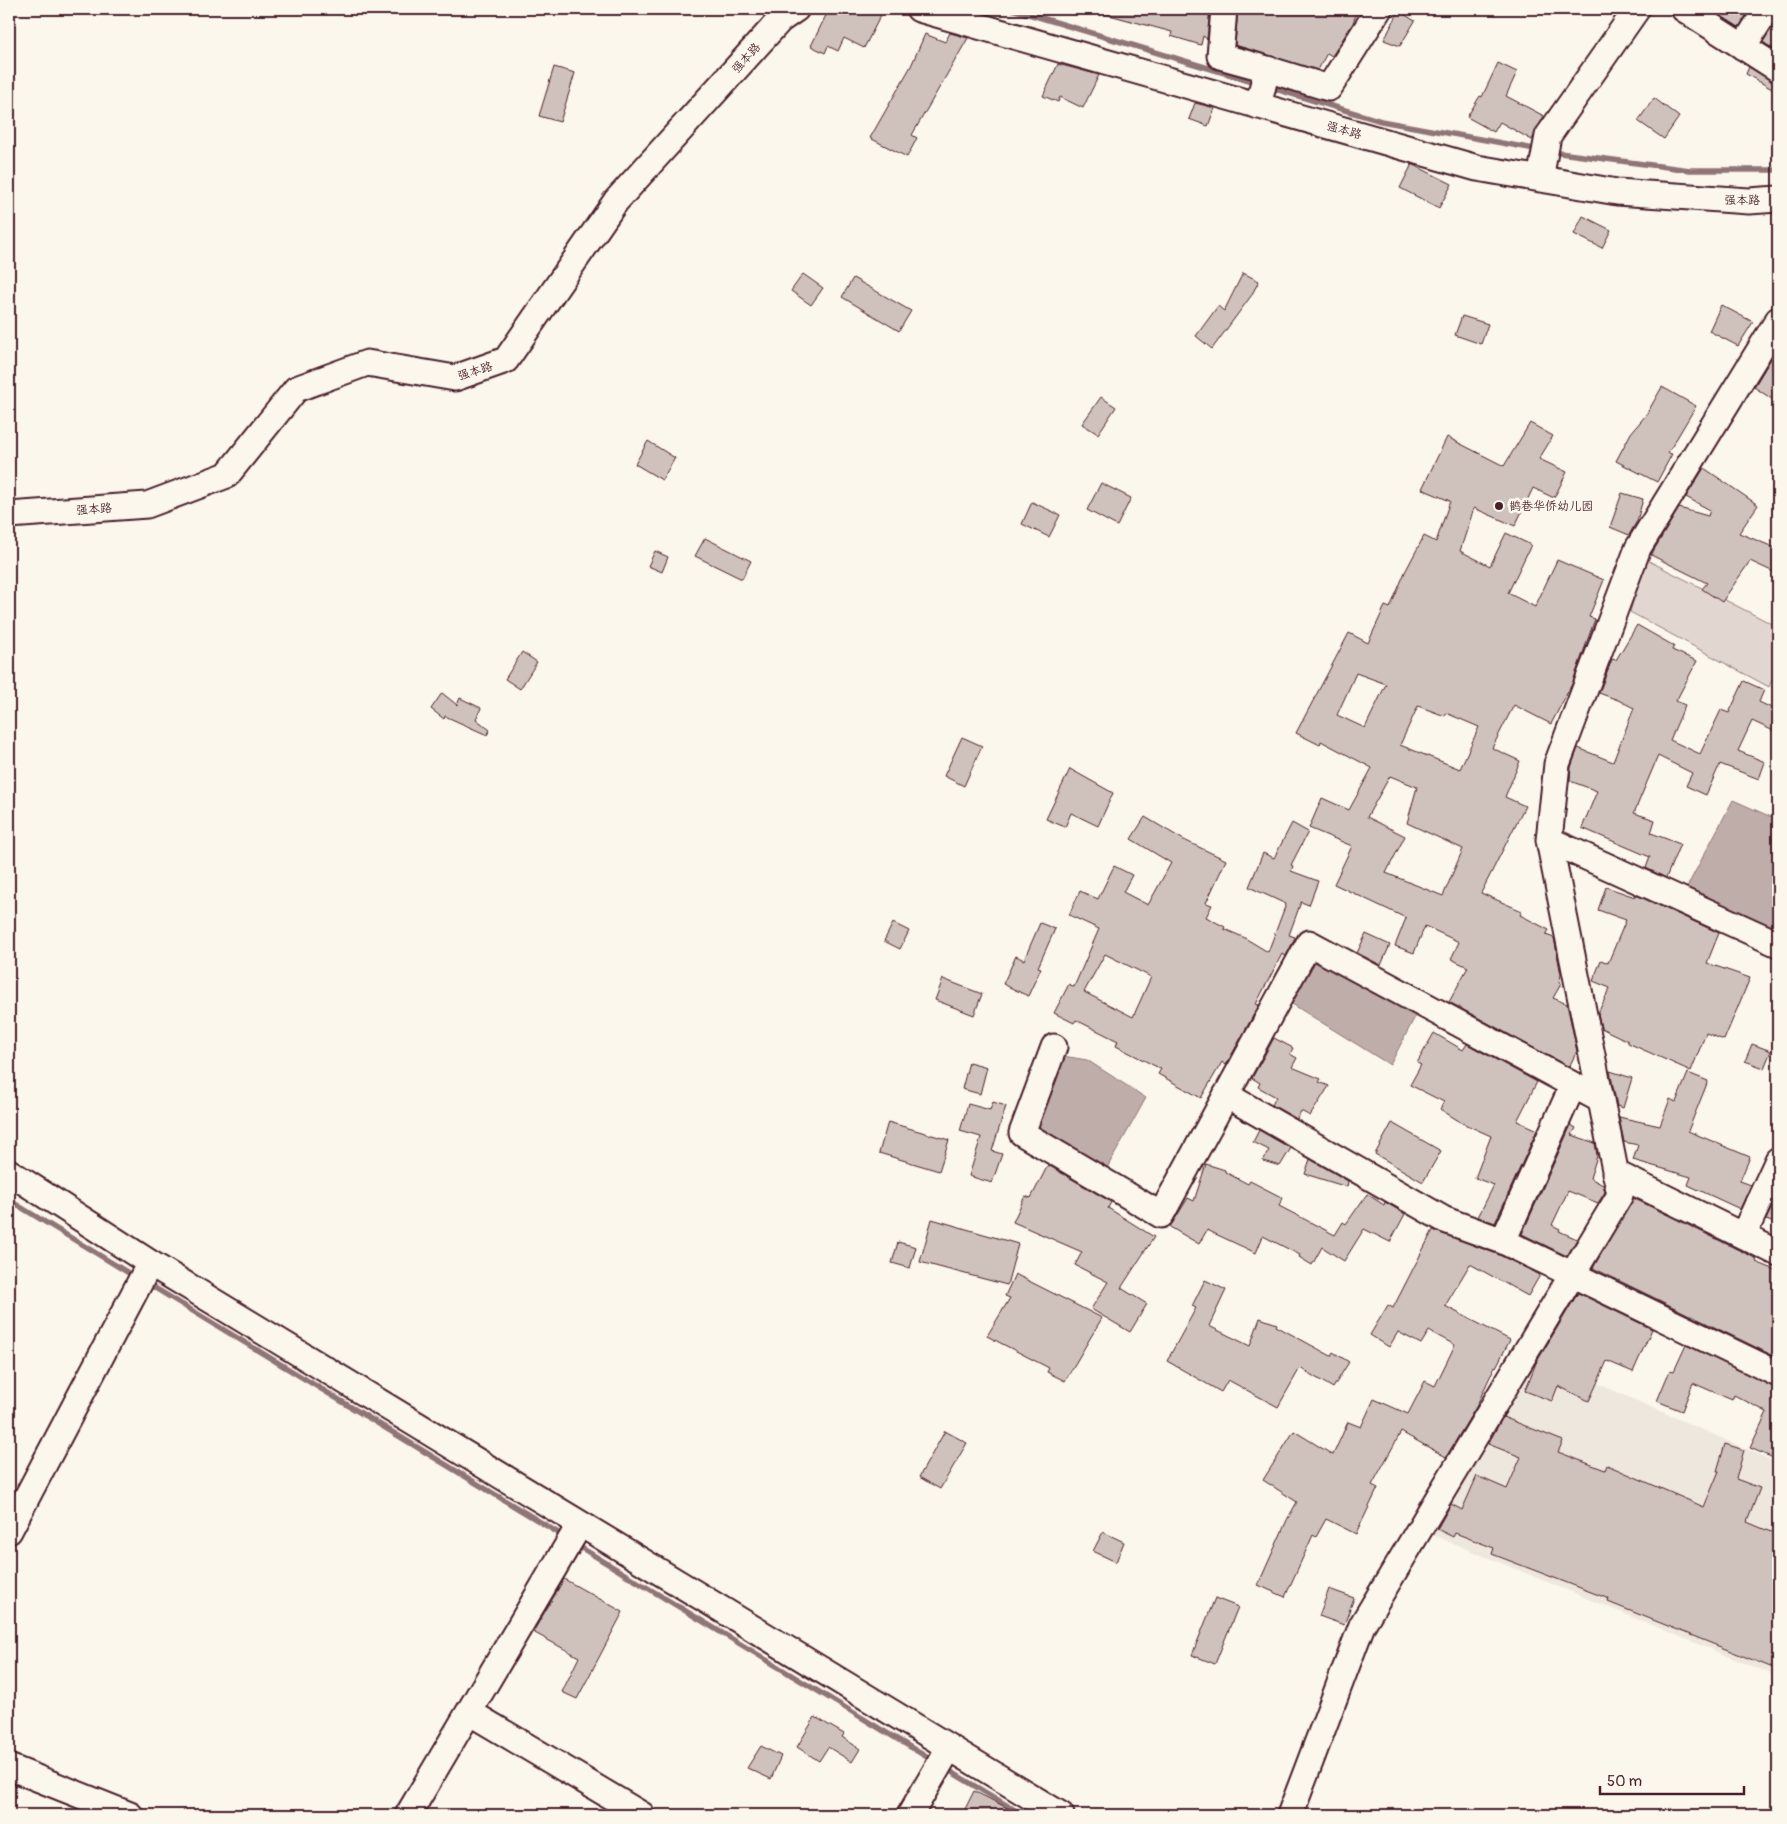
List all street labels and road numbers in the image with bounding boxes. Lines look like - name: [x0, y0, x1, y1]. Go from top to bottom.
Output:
- street label: 强本路: [729, 40, 764, 77]
- street label: 强本路: [1324, 118, 1363, 143]
- street label: 强本路: [1724, 193, 1760, 208]
- street label: 强本路: [456, 359, 495, 384]
- street label: 强本路: [76, 501, 113, 518]

